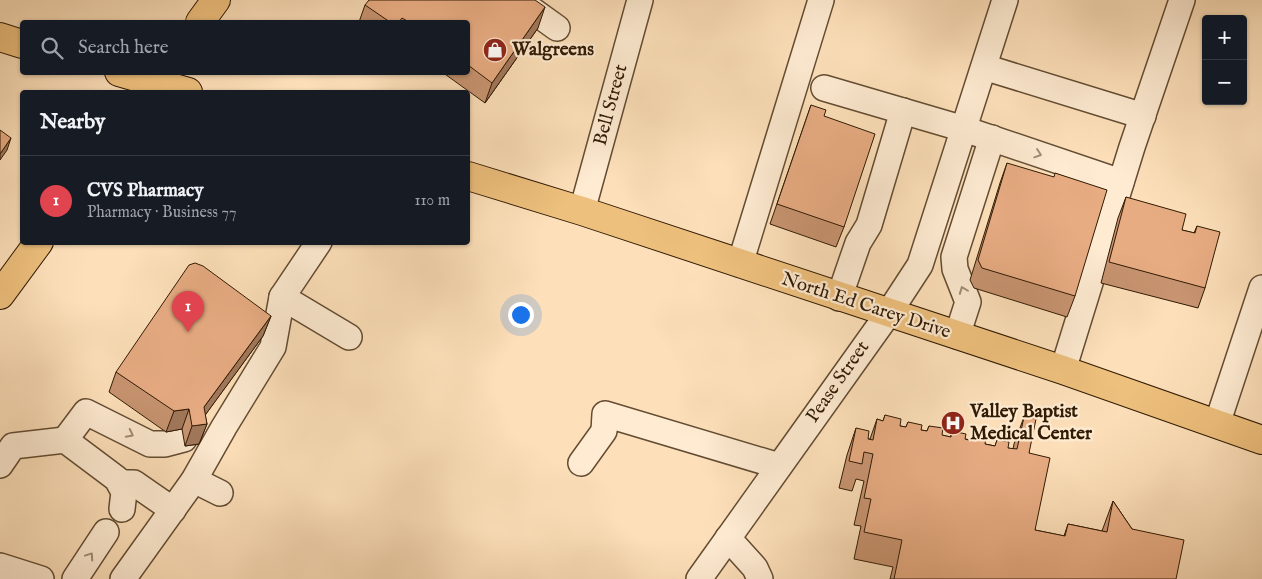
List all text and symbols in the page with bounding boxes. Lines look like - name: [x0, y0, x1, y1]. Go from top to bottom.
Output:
- map controls: [1202, 15, 1247, 105]
- button: +: [1202, 15, 1247, 60]
- search box: [20, 20, 470, 75]
- icon: search: [38, 34, 66, 62]
- text: Search here: [78, 36, 169, 60]
- shop icon: Walgreens: [482, 37, 508, 63]
- place label: Walgreens: [511, 38, 594, 62]
- button: −: [1202, 60, 1247, 105]
- street label: Bell Street: [589, 61, 633, 148]
- text: Nearby: [40, 109, 105, 136]
- one-way arrow: [1034, 148, 1042, 158]
- text: CVS Pharmacy: [87, 179, 204, 203]
- text: 1: [53, 191, 59, 211]
- text: 110 m: [414, 191, 450, 211]
- text: Pharmacy · Business 77: [87, 203, 236, 223]
- street label: North Ed Carey Drive: [778, 267, 954, 345]
- one-way arrow: [959, 286, 969, 295]
- pin: 1: [172, 291, 204, 332]
- your location: [508, 302, 534, 328]
- street label: Pease Street: [801, 336, 875, 428]
- place label: Valley Baptist Medical Center: [969, 400, 1093, 446]
- hospital icon: Valley Baptist Medical Center: [940, 410, 966, 436]
- one-way arrow: [124, 428, 133, 438]
- one-way arrow: [84, 552, 94, 561]

